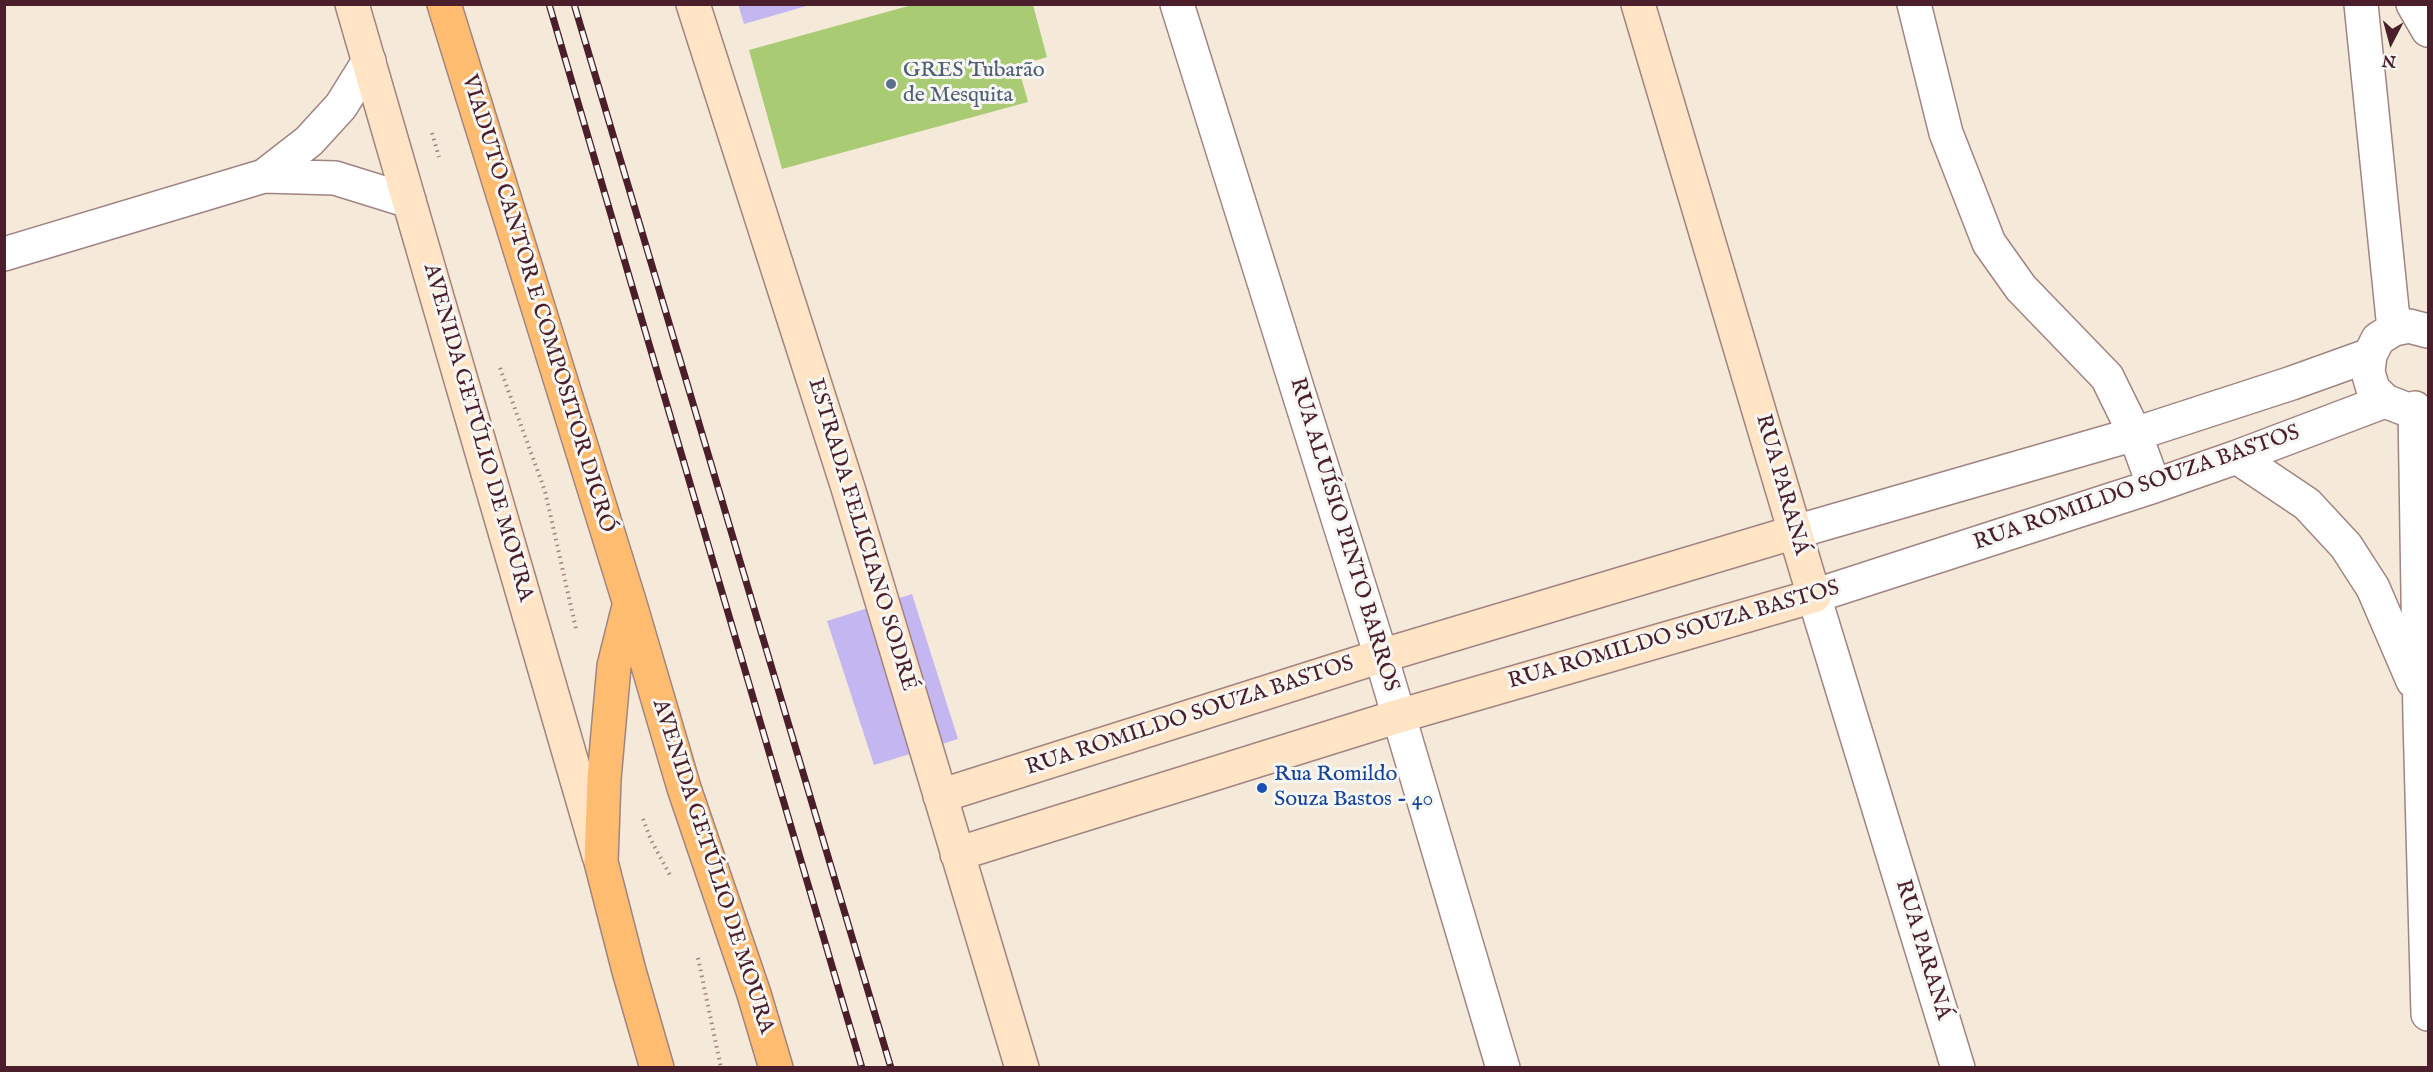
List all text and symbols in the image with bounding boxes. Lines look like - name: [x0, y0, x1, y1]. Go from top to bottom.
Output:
- north arrow: [2361, 12, 2421, 72]
- text: N: [2381, 49, 2397, 71]
- place label: GRES Tubarão de Mesquita: [903, 58, 1045, 110]
- street label: VIADUTO CANTOR E COMPOSITOR DICRÓ: [455, 72, 619, 536]
- marker: GRES Tubarão de Mesquita: [884, 77, 898, 91]
- street label: AVENIDA GETÚLIO DE MOURA: [416, 261, 538, 605]
- street label: RUA ALUÍSIO PINTO BARROS: [1283, 375, 1403, 695]
- street label: ESTRADA FELICIANO SODRÉ: [801, 376, 921, 694]
- street label: RUA PARANÁ: [1748, 412, 1814, 558]
- street label: RUA ROMILDO SOUZA BASTOS: [1970, 421, 2304, 557]
- street label: RUA ROMILDO SOUZA BASTOS: [1505, 576, 1843, 696]
- street label: RUA ROMILDO SOUZA BASTOS: [1023, 651, 1357, 783]
- street label: AVENIDA GETÚLIO DE MOURA: [645, 696, 779, 1038]
- place label: Rua Romildo Souza Bastos - 40: [1274, 762, 1433, 813]
- marker: Rua Romildo Souza Bastos - 40: [1255, 781, 1269, 795]
- street label: RUA PARANÁ: [1888, 877, 1956, 1023]

